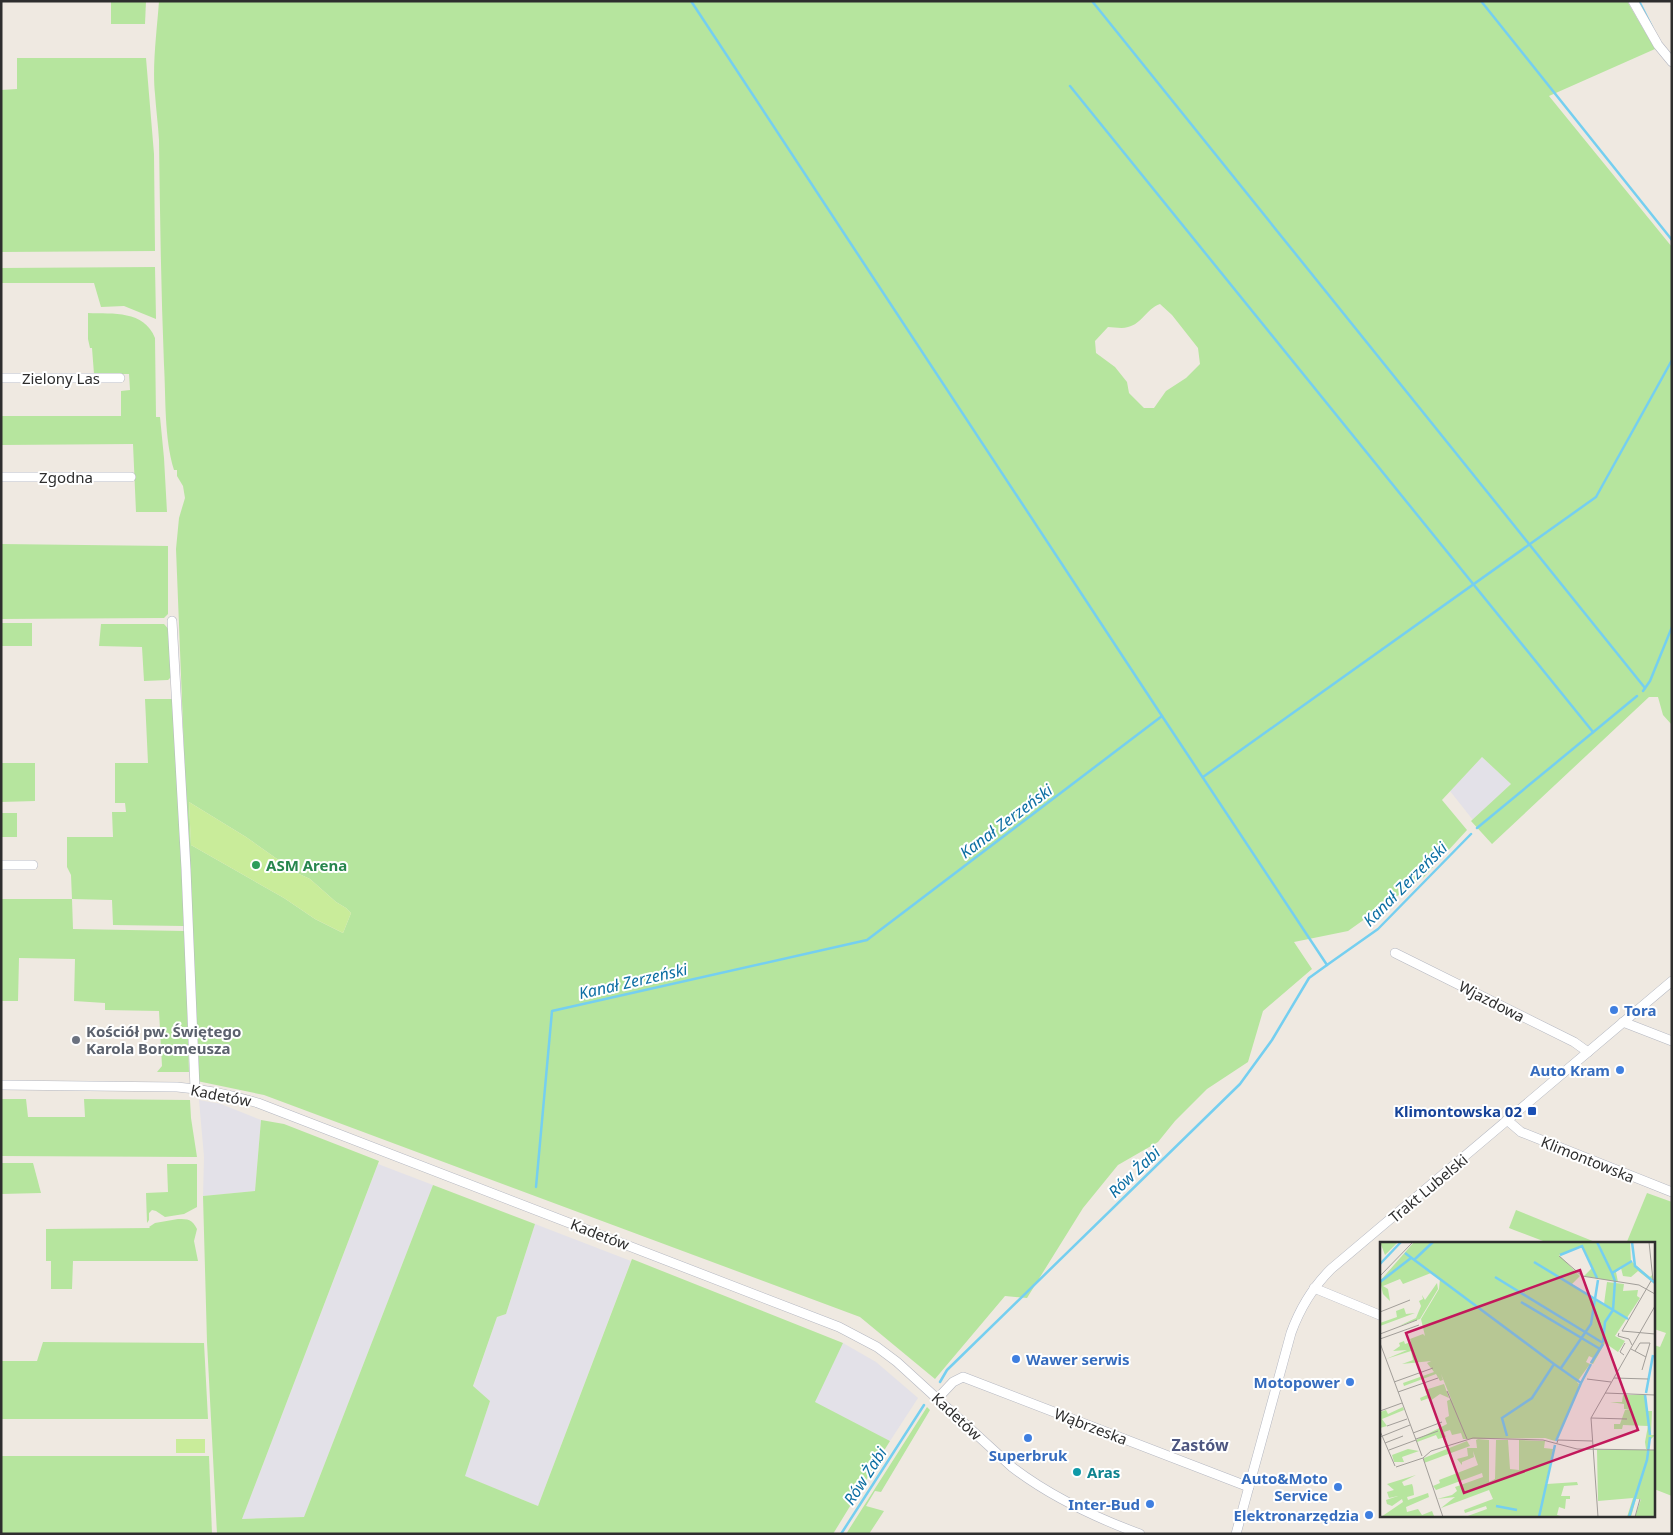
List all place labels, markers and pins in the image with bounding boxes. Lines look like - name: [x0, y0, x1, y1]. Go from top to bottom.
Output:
- place label: ASM Arena: [266, 855, 347, 875]
- marker: ASM Arena: [250, 859, 262, 871]
- place label: Tora: [1624, 1000, 1656, 1020]
- marker: Tora: [1608, 1004, 1620, 1016]
- place label: Kościół pw. Świętego Karola Boromeusza: [86, 1021, 241, 1058]
- marker: Kościół pw. Świętego Karola Boromeusza: [70, 1034, 82, 1046]
- place label: Auto Kram: [1530, 1060, 1610, 1080]
- marker: Auto Kram: [1614, 1064, 1626, 1076]
- place label: Klimontowska 02: [1394, 1101, 1522, 1121]
- marker: Klimontowska 02: [1526, 1105, 1538, 1117]
- place label: Wawer serwis: [1026, 1349, 1130, 1369]
- marker: Wawer serwis: [1010, 1353, 1022, 1365]
- place label: Motopower: [1254, 1372, 1340, 1392]
- marker: Motopower: [1344, 1376, 1356, 1388]
- marker: Superbruk: [1022, 1432, 1034, 1444]
- place label: Superbruk: [989, 1445, 1068, 1465]
- place label: Aras: [1087, 1462, 1120, 1482]
- marker: Aras: [1071, 1466, 1083, 1478]
- place label: Auto&Moto Service: [1241, 1468, 1328, 1505]
- marker: Auto&Moto Service: [1332, 1481, 1344, 1493]
- place label: Inter-Bud: [1068, 1494, 1140, 1514]
- marker: Inter-Bud: [1144, 1498, 1156, 1510]
- place label: Elektronarzędzia: [1234, 1505, 1359, 1525]
- marker: Elektronarzędzia: [1363, 1509, 1375, 1521]

